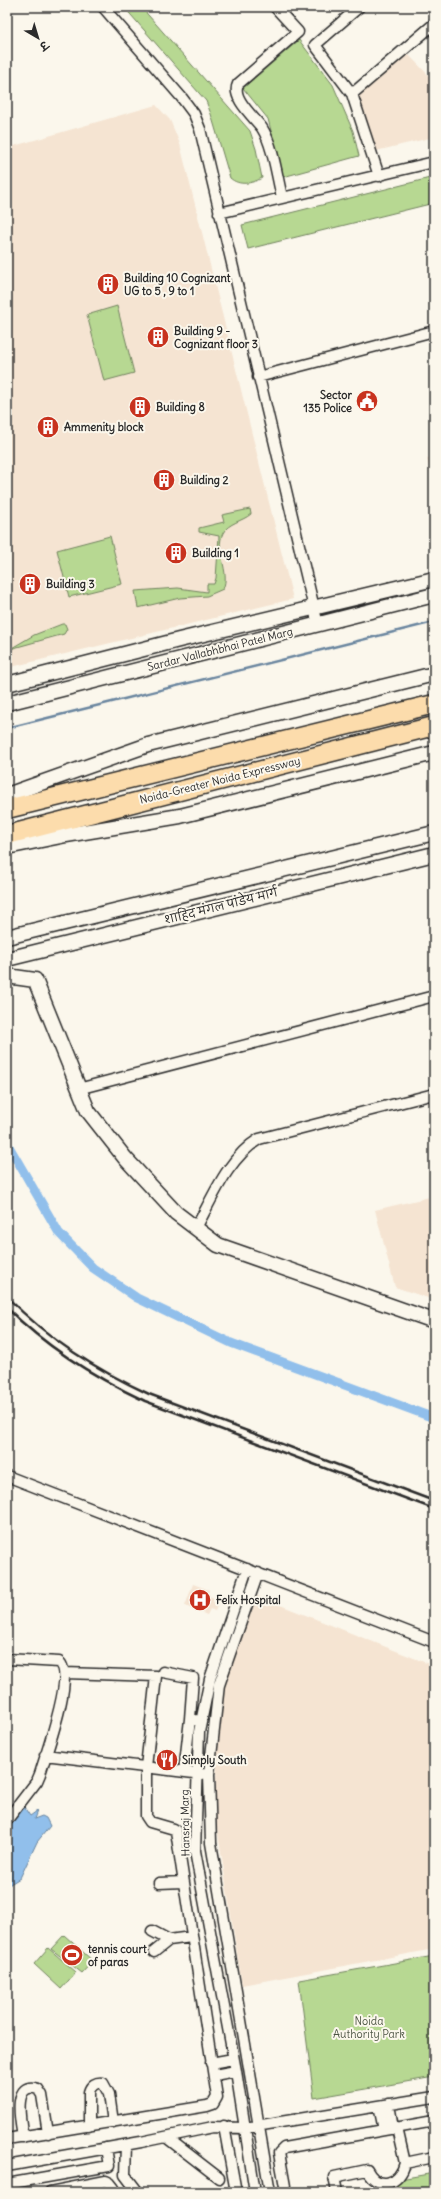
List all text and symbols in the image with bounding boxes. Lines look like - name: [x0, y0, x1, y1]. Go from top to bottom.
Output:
- north arrow: [18, 18, 58, 58]
- text: उ: [36, 37, 52, 55]
- building icon: Building 10 Cognizant UG to 5 , 9 to 1: [95, 271, 121, 297]
- place label: Building 10 Cognizant UG to 5 , 9 to 1: [124, 271, 231, 298]
- building icon: Building 9 - Cognizant floor 3: [145, 324, 171, 350]
- place label: Building 9 - Cognizant floor 3: [174, 324, 258, 352]
- place label: Sector 135 Police: [304, 388, 353, 415]
- public building icon: Sector 135 Police: [354, 388, 380, 414]
- building icon: Building 8: [127, 394, 153, 420]
- place label: Building 8: [156, 400, 205, 415]
- building icon: Ammenity block: [35, 414, 61, 440]
- place label: Ammenity block: [64, 420, 144, 435]
- building icon: Building 2: [151, 467, 177, 493]
- place label: Building 2: [180, 473, 229, 488]
- building icon: Building 1: [163, 540, 189, 566]
- place label: Building 1: [192, 546, 239, 561]
- building icon: Building 3: [17, 571, 43, 597]
- place label: Building 3: [46, 577, 95, 592]
- street label: Sardar Vallabhbhai Patel Marg: [146, 624, 294, 674]
- street label: Noida-Greater Noida Expressway: [138, 753, 302, 807]
- street label: शाहिद मंगल पांडेय मार्ग: [162, 881, 280, 927]
- hospital icon: Felix Hospital: [187, 1587, 213, 1613]
- place label: Felix Hospital: [216, 1593, 281, 1608]
- restaurant icon: Simply South: [154, 1747, 180, 1773]
- place label: Simply South: [182, 1753, 247, 1768]
- street label: Hansraj Marg: [177, 1789, 193, 1857]
- sports icon: tennis court of paras: [59, 1942, 85, 1968]
- place label: tennis court of paras: [87, 1942, 147, 1970]
- park label: Noida Authority Park: [333, 2014, 405, 2041]

